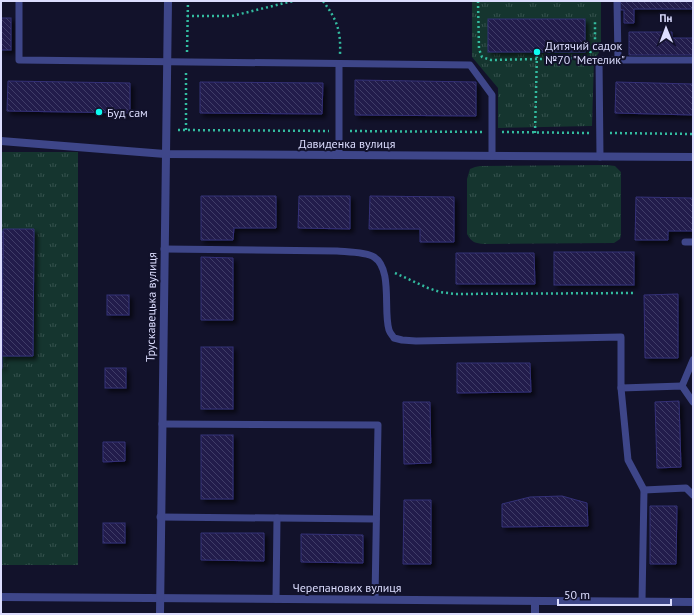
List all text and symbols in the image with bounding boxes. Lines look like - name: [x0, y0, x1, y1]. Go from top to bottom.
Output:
- north arrow: [646, 8, 686, 48]
- text: Пн: [659, 11, 673, 25]
- place label: Дитячий садок №70 "Метелик": [545, 38, 625, 67]
- marker: Дитячий садок №70 "Метелик": [532, 47, 542, 57]
- place label: Буд сам: [107, 105, 148, 120]
- marker: Буд сам: [94, 107, 104, 117]
- street label: Давиденка вулиця: [299, 136, 395, 151]
- street label: Трускавецька вулиця: [143, 252, 159, 362]
- street label: Черепанових вулиця: [292, 580, 402, 595]
- scale bar: [558, 581, 671, 607]
- text: 50 m: [564, 587, 590, 602]

